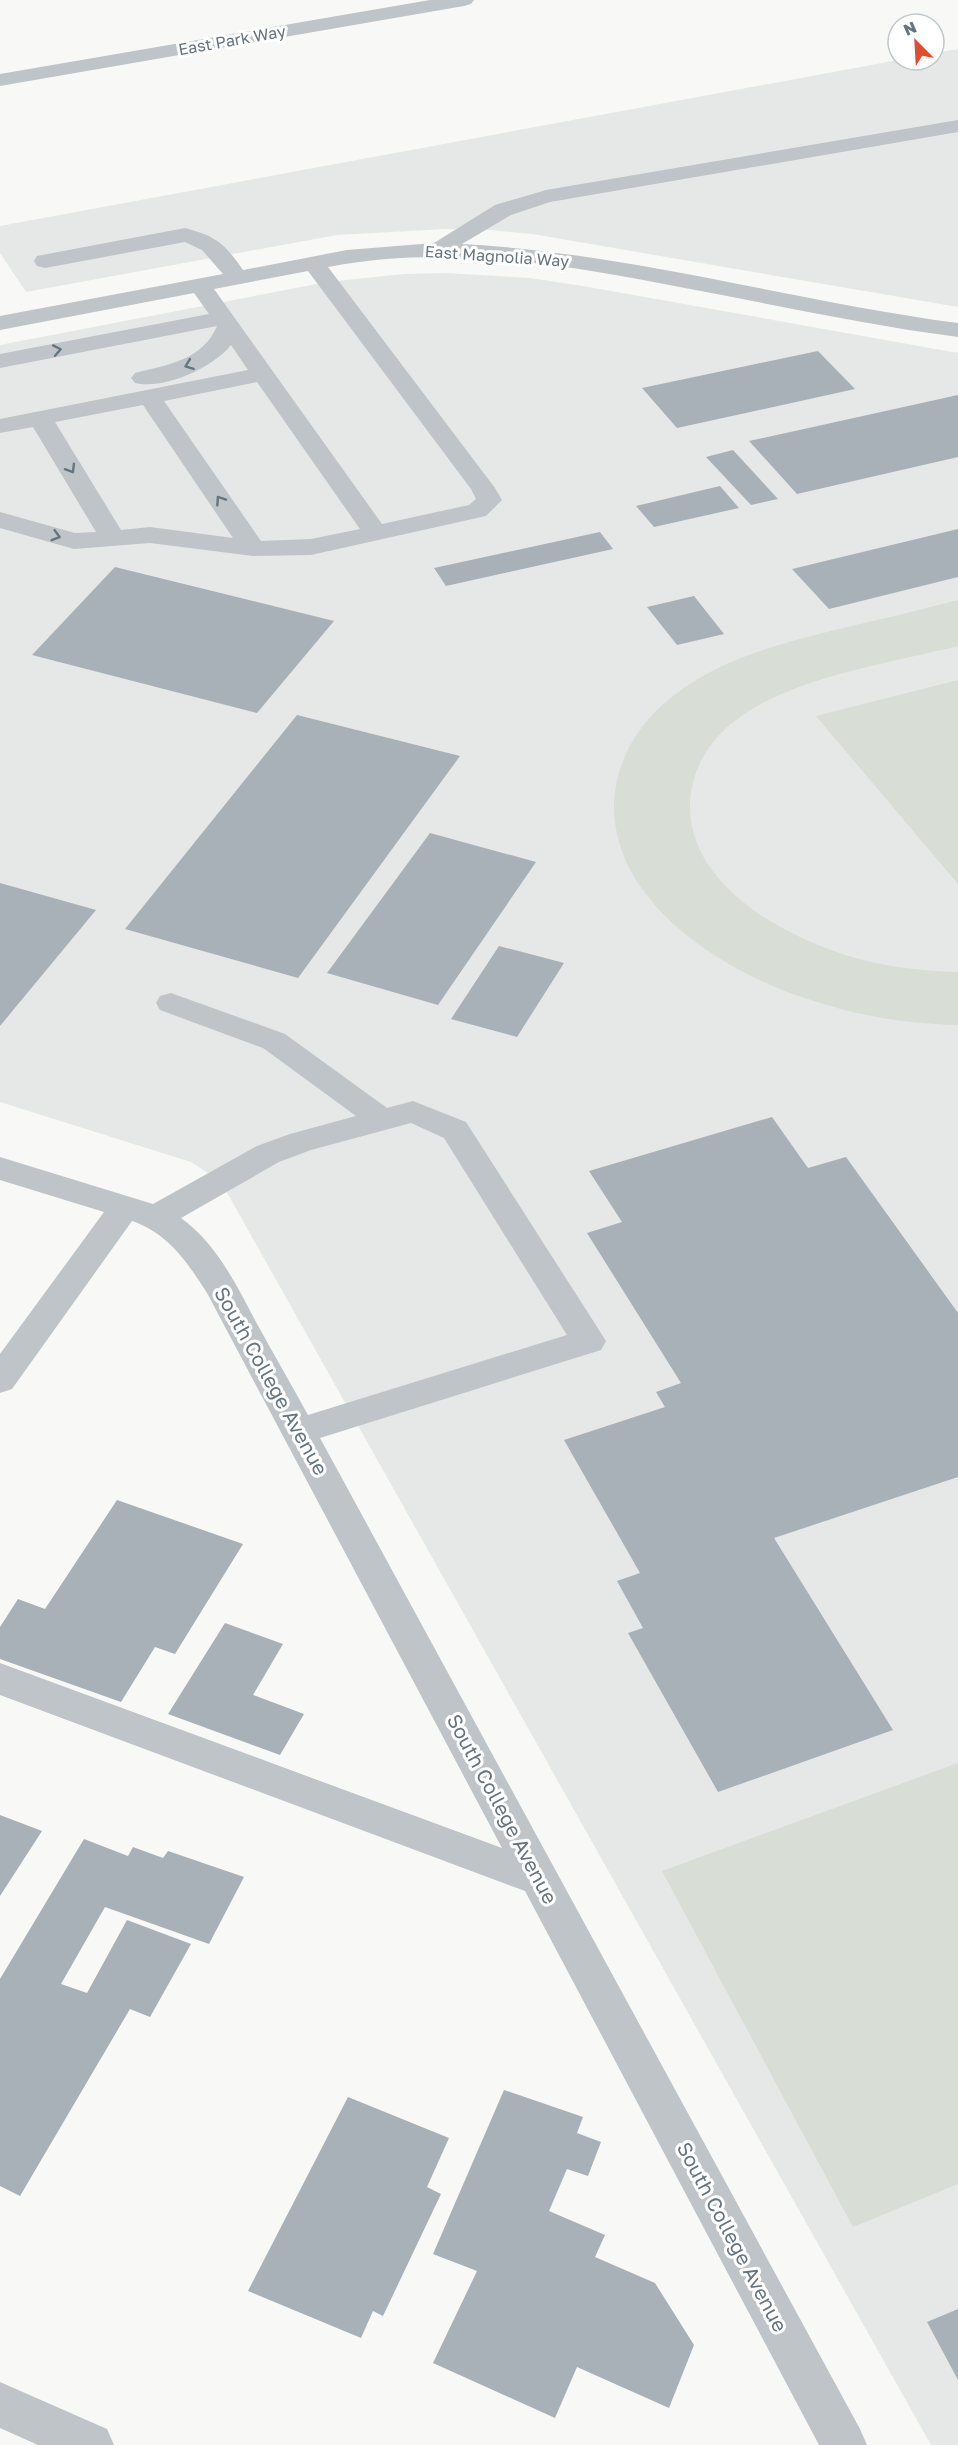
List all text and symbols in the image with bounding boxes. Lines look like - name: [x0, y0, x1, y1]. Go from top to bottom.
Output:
- north arrow: [886, 12, 946, 72]
- text: N: [900, 17, 920, 40]
- street label: East Park Way: [177, 21, 287, 59]
- street label: East Magnolia Way: [424, 241, 570, 271]
- one-way arrow: [52, 344, 62, 357]
- one-way arrow: [184, 357, 195, 370]
- one-way arrow: [64, 463, 76, 473]
- one-way arrow: [216, 495, 227, 506]
- one-way arrow: [50, 529, 61, 541]
- street label: South College Avenue: [210, 1282, 334, 1479]
- street label: South College Avenue: [443, 1710, 563, 1908]
- street label: South College Avenue: [673, 2138, 793, 2336]

